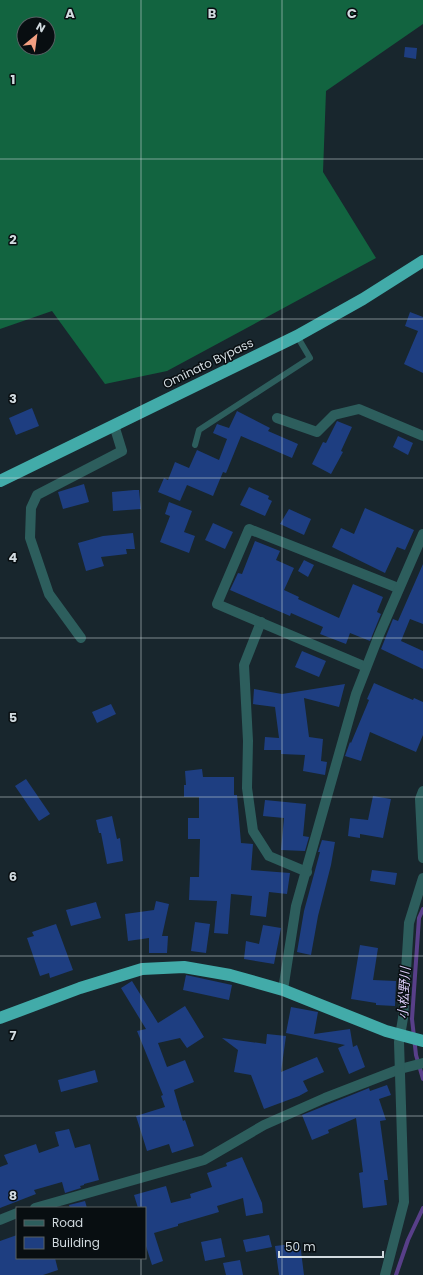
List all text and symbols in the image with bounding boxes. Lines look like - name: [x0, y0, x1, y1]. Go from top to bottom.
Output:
- text: A: [65, 4, 75, 23]
- text: B: [208, 4, 217, 23]
- text: C: [347, 4, 357, 23]
- north arrow: [16, 16, 56, 56]
- text: N: [33, 18, 48, 36]
- text: 1: [11, 70, 15, 89]
- text: 2: [9, 230, 17, 249]
- street label: Ominato Bypass: [160, 334, 256, 392]
- text: 3: [9, 389, 17, 408]
- text: 4: [9, 548, 18, 567]
- text: 5: [9, 708, 17, 727]
- text: 6: [9, 867, 17, 886]
- water label: 小松野川: [393, 965, 415, 1019]
- text: 7: [10, 1026, 17, 1045]
- text: 8: [9, 1186, 17, 1205]
- legend: [16, 1207, 146, 1259]
- text: Road: [52, 1214, 83, 1231]
- scale bar: [279, 1233, 383, 1259]
- text: Building: [52, 1234, 100, 1251]
- text: 50 m: [285, 1238, 316, 1255]

